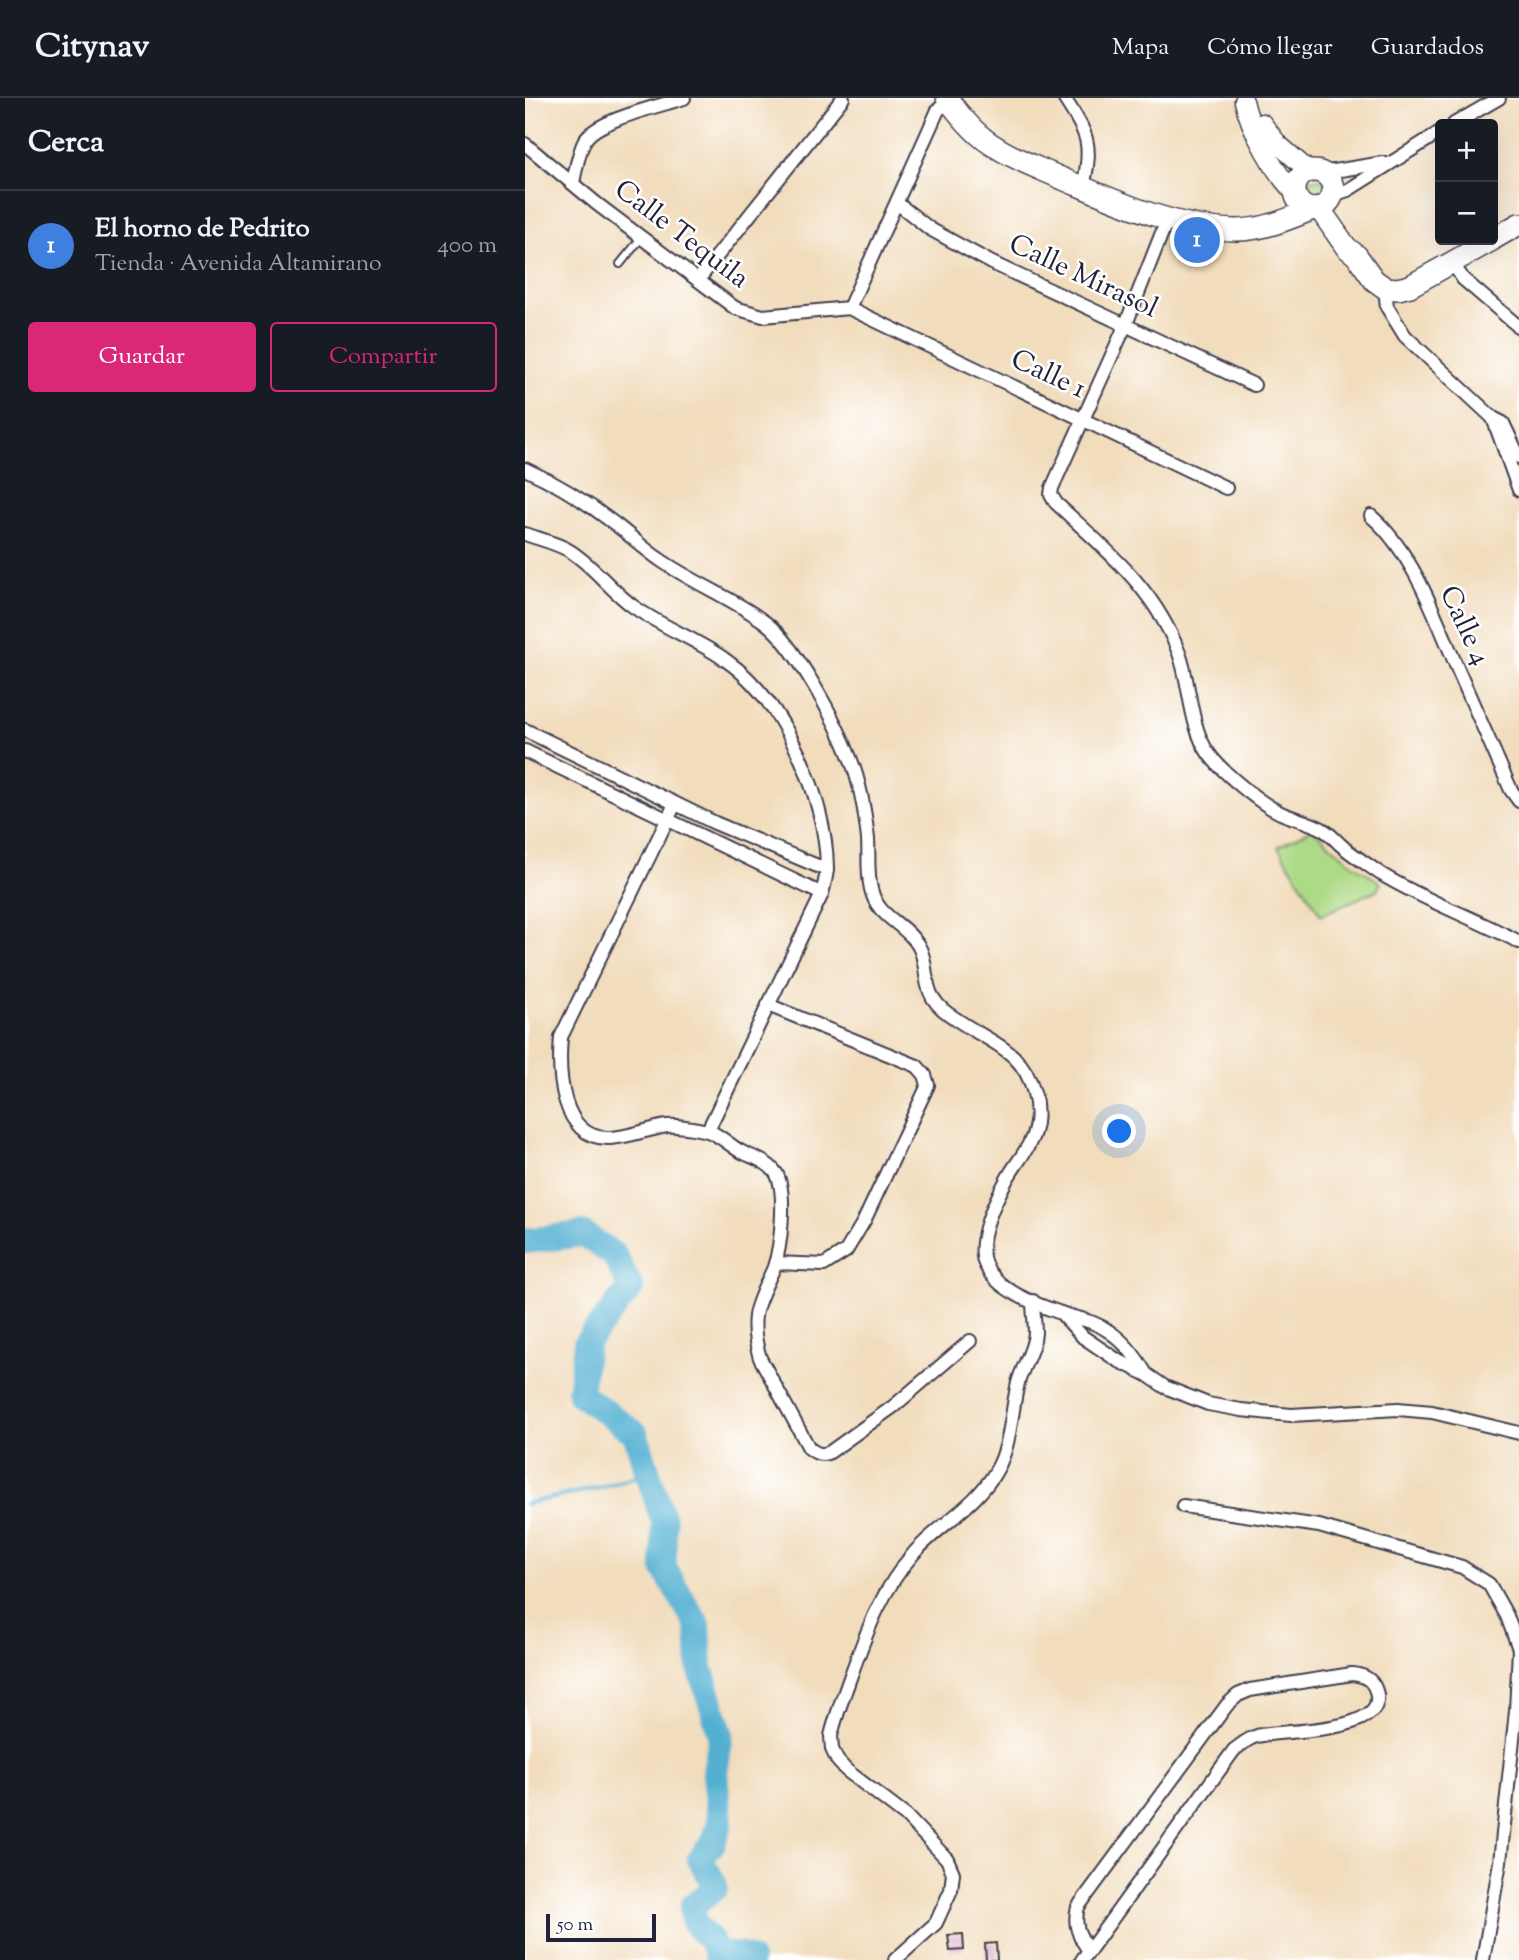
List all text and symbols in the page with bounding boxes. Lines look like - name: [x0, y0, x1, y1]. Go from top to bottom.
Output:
- text: Citynav: [35, 24, 150, 72]
- text: Mapa: [1112, 31, 1169, 65]
- text: Cómo llegar: [1207, 31, 1333, 65]
- text: Guardados: [1371, 31, 1484, 65]
- map controls: [1435, 119, 1498, 245]
- button: +: [1435, 119, 1498, 182]
- text: Cerca: [28, 122, 104, 165]
- street label: Calle Tequila: [605, 171, 757, 299]
- button: −: [1435, 182, 1498, 245]
- text: El horno de Pedrito: [95, 211, 310, 248]
- pin: 1: [1174, 214, 1220, 266]
- street label: Calle Mirasol: [1002, 225, 1164, 329]
- text: 1: [47, 230, 55, 263]
- text: 400 m: [437, 230, 497, 263]
- text: Tienda · Avenida Altamirano: [95, 248, 382, 281]
- button: Guardar: [28, 322, 256, 392]
- button: Compartir: [270, 322, 497, 392]
- street label: Calle 1: [1004, 340, 1092, 410]
- street label: Calle 4: [1428, 580, 1500, 672]
- your location: [1102, 1114, 1136, 1148]
- scale bar: [546, 1911, 656, 1943]
- text: 50 m: [557, 1912, 593, 1939]

